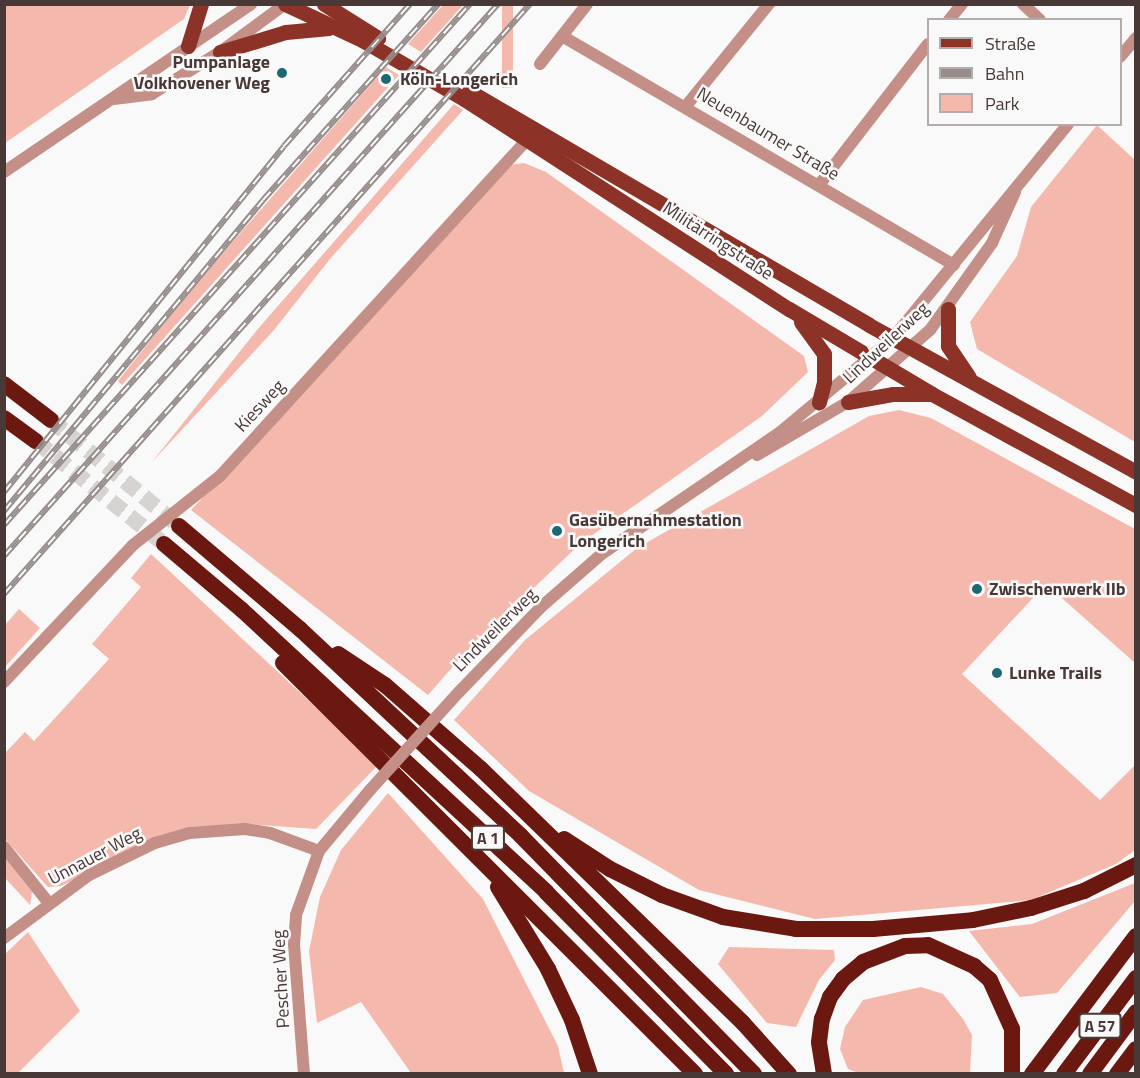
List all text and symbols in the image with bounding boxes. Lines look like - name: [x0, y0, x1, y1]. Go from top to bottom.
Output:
- legend: [927, 18, 1122, 126]
- text: Straße: [985, 30, 1036, 57]
- place label: Pumpanlage Volkhovener Weg: [134, 52, 270, 94]
- text: Bahn: [985, 60, 1024, 87]
- marker: Pumpanlage Volkhovener Weg: [275, 66, 289, 80]
- place label: Köln-Longerich: [400, 68, 518, 90]
- marker: Köln-Longerich: [377, 70, 395, 88]
- street label: Neuenbaumer Straße: [693, 83, 843, 185]
- text: Park: [985, 90, 1019, 117]
- street label: Militärringstraße: [659, 197, 777, 285]
- street label: Lindweilerweg: [838, 298, 934, 388]
- street label: Kiesweg: [230, 375, 290, 437]
- place label: Gasübernahmestation Longerich: [569, 510, 742, 552]
- marker: Gasübernahmestation Longerich: [550, 524, 564, 538]
- place label: Zwischenwerk IIb: [989, 578, 1126, 600]
- marker: Zwischenwerk IIb: [970, 582, 984, 596]
- street label: Lindweilerweg: [449, 584, 541, 676]
- place label: Lunke Trails: [1009, 662, 1102, 684]
- marker: Lunke Trails: [990, 666, 1004, 680]
- street label: Unnauer Weg: [45, 822, 145, 890]
- road number: A 1: [470, 825, 506, 851]
- street label: Pescher Weg: [268, 929, 294, 1029]
- road number: A 57: [1078, 1013, 1122, 1039]

